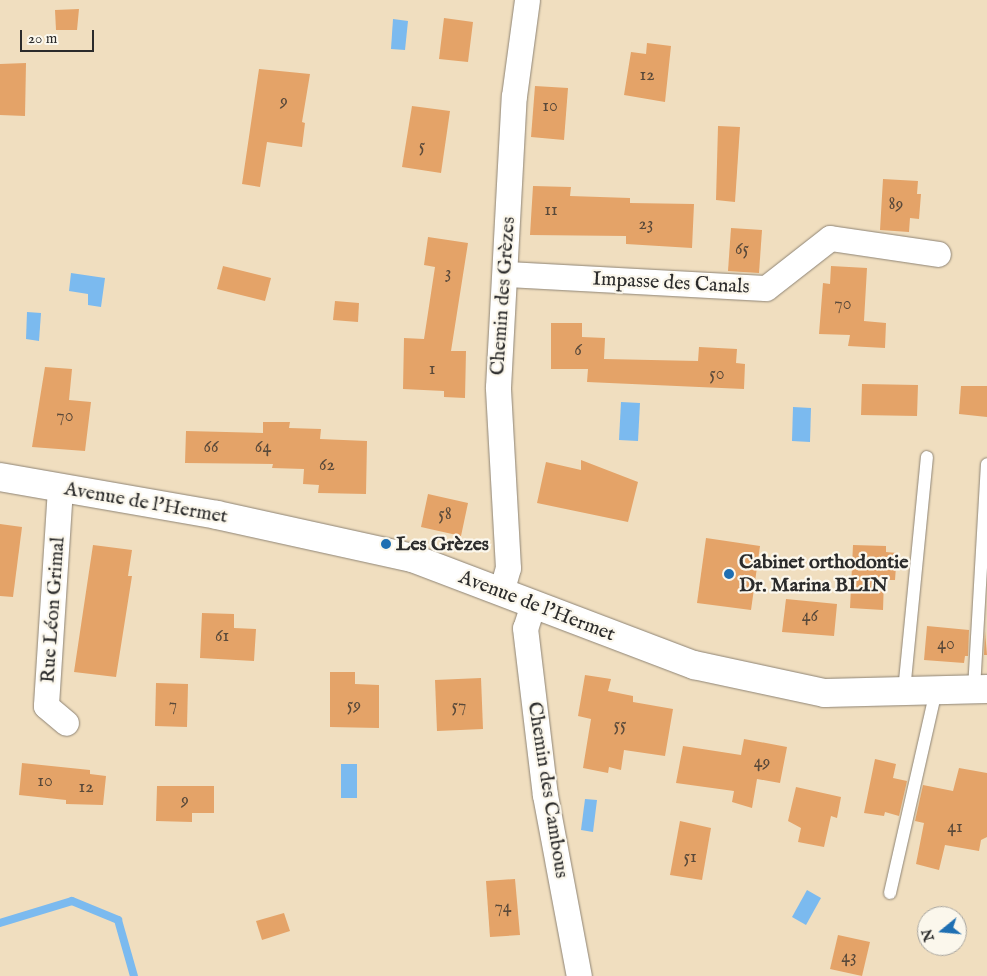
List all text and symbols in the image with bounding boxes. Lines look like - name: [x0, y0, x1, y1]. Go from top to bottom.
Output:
- scale bar: [22, 20, 96, 52]
- text: 20 m: [28, 29, 57, 48]
- house number: 12: [639, 65, 655, 87]
- house number: 9: [280, 91, 288, 113]
- house number: 10: [542, 96, 558, 118]
- house number: 5: [419, 136, 425, 158]
- house number: 89: [889, 194, 903, 216]
- house number: 11: [544, 200, 558, 222]
- house number: 23: [638, 214, 654, 236]
- street label: Chemin des Grèzes: [485, 216, 521, 376]
- house number: 65: [735, 239, 749, 261]
- house number: 3: [445, 263, 451, 285]
- street label: Impasse des Canals: [592, 267, 750, 299]
- house number: 70: [834, 294, 852, 316]
- house number: 6: [574, 340, 582, 362]
- house number: 1: [429, 359, 435, 381]
- house number: 50: [709, 364, 725, 386]
- house number: 70: [56, 406, 74, 428]
- house number: 66: [203, 437, 219, 459]
- house number: 64: [255, 437, 271, 459]
- house number: 62: [319, 455, 335, 477]
- street label: Avenue de l'Hermet: [62, 477, 230, 529]
- house number: 58: [438, 504, 452, 526]
- place label: Les Grèzes: [396, 532, 489, 556]
- street label: Rue Léon Grimal: [36, 536, 70, 684]
- marker: Les Grèzes: [380, 538, 392, 550]
- place label: Cabinet orthodontie Dr. Marina BLIN: [739, 550, 909, 597]
- street label: Avenue de l'Hermet: [455, 565, 619, 647]
- marker: Cabinet orthodontie Dr. Marina BLIN: [723, 568, 735, 580]
- house number: 46: [802, 606, 818, 628]
- house number: 61: [215, 626, 229, 648]
- house number: 40: [937, 634, 955, 656]
- house number: 7: [169, 695, 177, 717]
- house number: 59: [347, 695, 361, 717]
- house number: 57: [452, 696, 466, 718]
- street label: Chemin des Cambous: [522, 700, 574, 880]
- house number: 55: [613, 715, 627, 737]
- house number: 49: [754, 752, 770, 774]
- house number: 10: [37, 771, 53, 793]
- house number: 12: [78, 777, 94, 799]
- house number: 9: [181, 790, 189, 812]
- house number: 41: [947, 817, 963, 839]
- house number: 51: [683, 847, 697, 869]
- house number: 74: [494, 897, 512, 919]
- north arrow: [917, 906, 967, 956]
- text: N: [918, 927, 939, 944]
- house number: 43: [841, 947, 857, 969]

